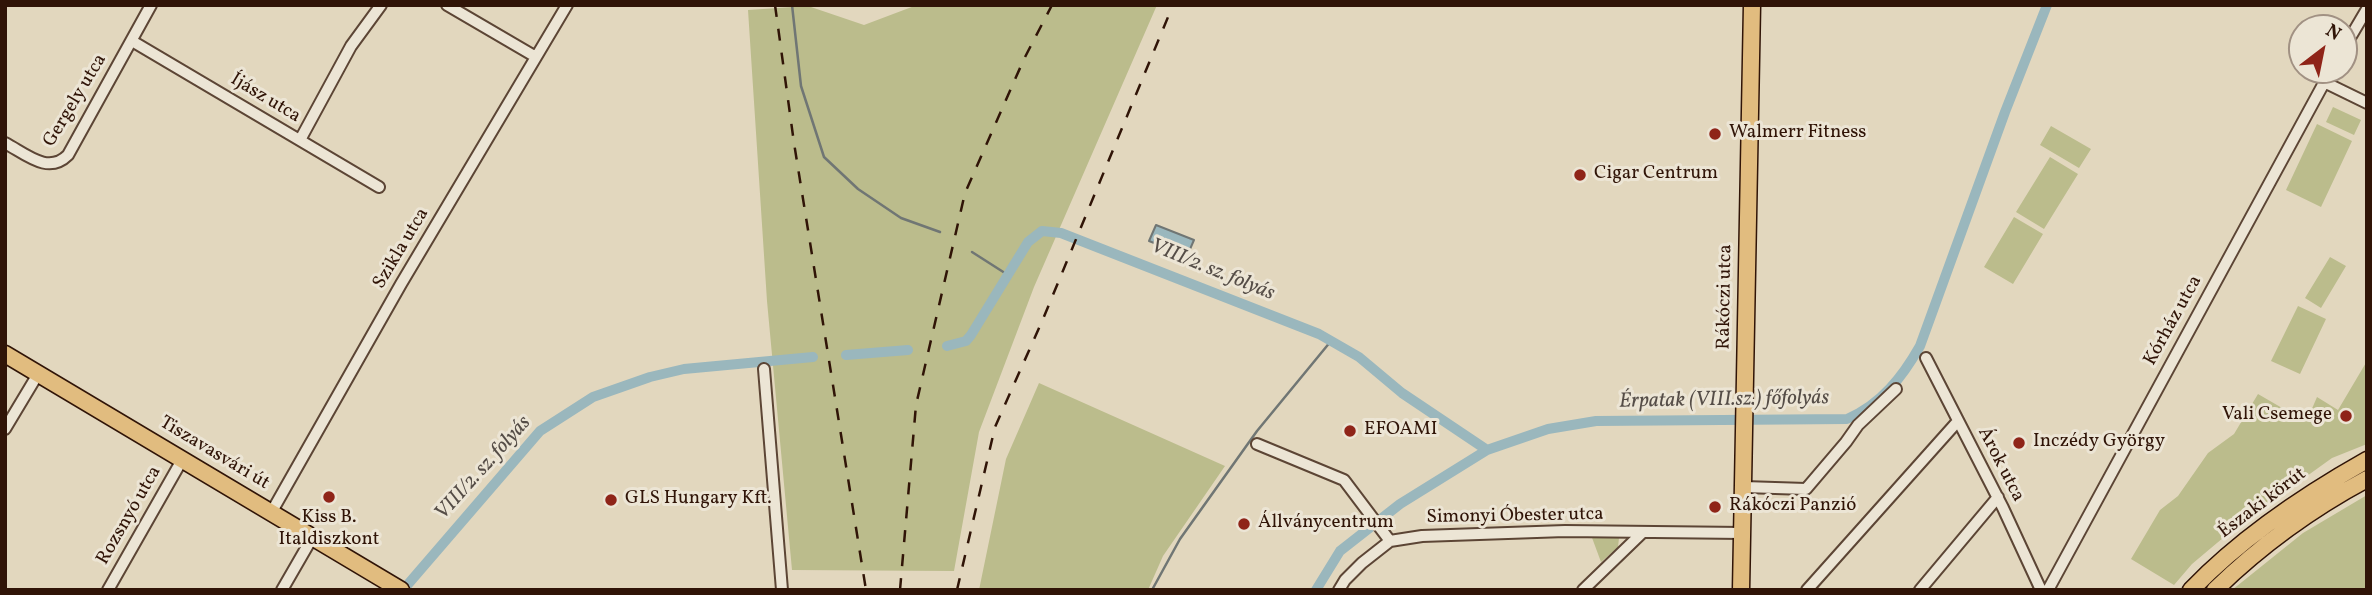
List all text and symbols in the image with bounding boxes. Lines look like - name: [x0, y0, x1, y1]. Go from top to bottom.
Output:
- north arrow: [2288, 14, 2358, 84]
- text: N: [2320, 18, 2346, 48]
- street label: Gergely utca: [39, 50, 113, 152]
- street label: Íjász utca: [226, 69, 304, 129]
- place label: Walmerr Fitness: [1729, 123, 1867, 145]
- marker: Walmerr Fitness: [1707, 126, 1723, 142]
- place label: Cigar Centrum: [1594, 164, 1718, 186]
- marker: Cigar Centrum: [1572, 167, 1588, 183]
- street label: Szikla utca: [369, 204, 435, 294]
- water label: VIII/2. sz. folyás: [1146, 235, 1278, 307]
- street label: Rákóczi utca: [1714, 244, 1738, 350]
- street label: Kórház utca: [2140, 272, 2208, 370]
- water label: Érpatak (VIII.sz.) főfolyás: [1619, 387, 1829, 415]
- place label: Vali Csemege: [2222, 405, 2332, 427]
- marker: Vali Csemege: [2338, 408, 2354, 424]
- street label: Tiszavasvári út: [155, 412, 273, 496]
- water label: VIII/2. sz. folyás: [430, 412, 538, 526]
- place label: EFOAMI: [1364, 420, 1437, 442]
- marker: EFOAMI: [1342, 423, 1358, 439]
- street label: Árok utca: [1972, 424, 2028, 506]
- place label: Inczédy György: [2033, 432, 2165, 454]
- marker: Inczédy György: [2011, 435, 2027, 451]
- street label: Rozsnyó utca: [93, 463, 167, 569]
- street label: Északi körút: [2215, 464, 2311, 544]
- marker: Kiss B. Italdiszkont: [321, 489, 337, 505]
- place label: GLS Hungary Kft.: [625, 489, 772, 511]
- marker: GLS Hungary Kft.: [603, 492, 619, 508]
- place label: Rákóczi Panzió: [1729, 496, 1856, 518]
- marker: Rákóczi Panzió: [1707, 499, 1723, 515]
- street label: Simonyi Óbester utca: [1426, 504, 1604, 530]
- place label: Kiss B. Italdiszkont: [279, 508, 379, 552]
- place label: Állványcentrum: [1258, 513, 1394, 535]
- marker: Állványcentrum: [1236, 516, 1252, 532]

